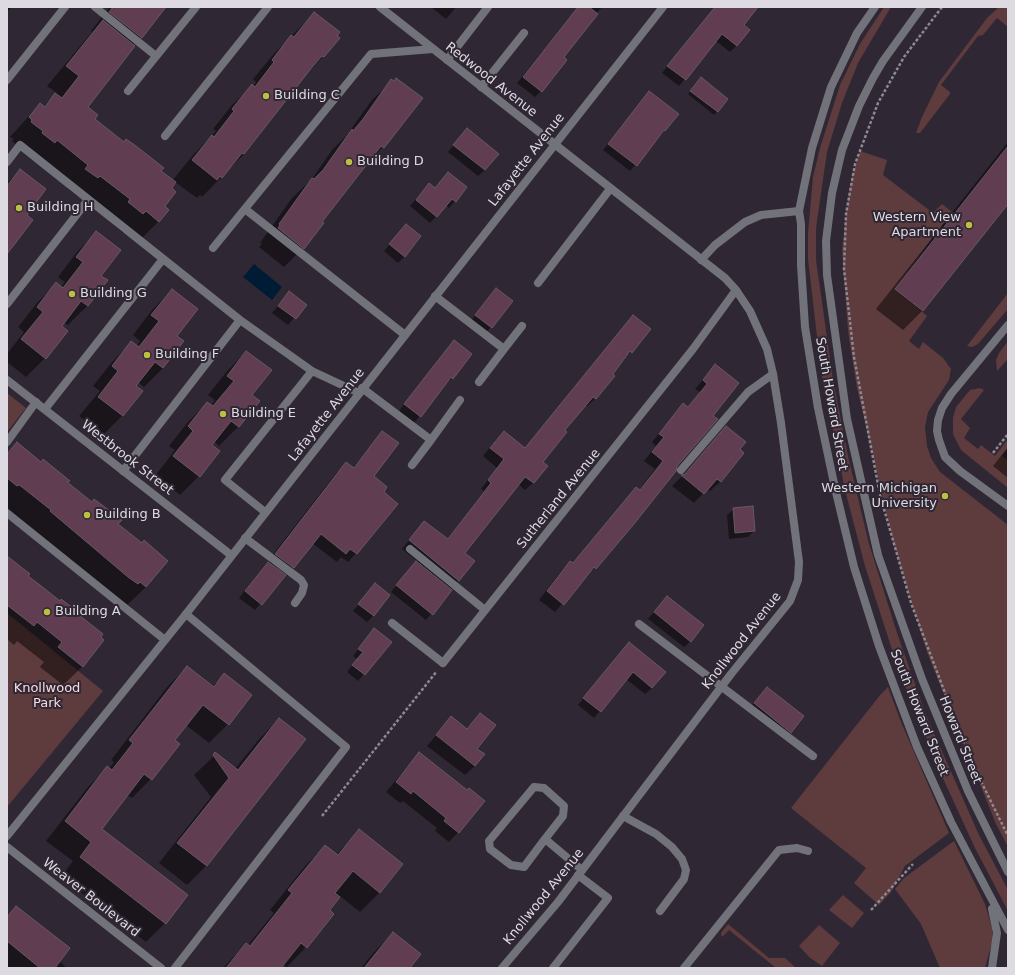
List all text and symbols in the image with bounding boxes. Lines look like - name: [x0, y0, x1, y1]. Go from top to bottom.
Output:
- street label: Redwood Avenue: [442, 39, 540, 121]
- place label: Building C: [274, 88, 340, 104]
- marker: Building C: [261, 91, 271, 101]
- street label: Lafayette Avenue: [486, 110, 568, 210]
- place label: Building D: [357, 154, 424, 170]
- marker: Building D: [344, 157, 354, 167]
- place label: Building H: [27, 200, 94, 216]
- marker: Building H: [14, 203, 24, 213]
- place label: Western View Apartment: [873, 210, 961, 241]
- marker: Western View Apartment: [964, 220, 974, 230]
- place label: Building G: [80, 286, 147, 302]
- marker: Building G: [67, 289, 77, 299]
- street label: South Howard Street: [812, 336, 850, 472]
- place label: Building F: [155, 347, 219, 363]
- marker: Building F: [142, 350, 152, 360]
- street label: Lafayette Avenue: [286, 365, 368, 465]
- place label: Building E: [231, 406, 296, 422]
- marker: Building E: [218, 409, 228, 419]
- street label: Westbrook Street: [78, 417, 176, 499]
- street label: Sutherland Avenue: [514, 446, 604, 552]
- place label: Western Michigan University: [821, 481, 937, 512]
- marker: Western Michigan University: [940, 491, 950, 501]
- place label: Building B: [95, 507, 161, 523]
- marker: Building B: [82, 510, 92, 520]
- street label: Knollwood Avenue: [699, 589, 785, 693]
- place label: Building A: [55, 604, 121, 620]
- marker: Building A: [42, 607, 52, 617]
- street label: South Howard Street: [886, 647, 952, 779]
- park label: Knollwood Park: [14, 681, 80, 712]
- street label: Howard Street: [935, 694, 985, 786]
- street label: Knollwood Avenue: [500, 846, 588, 948]
- street label: Weaver Boulevard: [39, 855, 143, 941]

